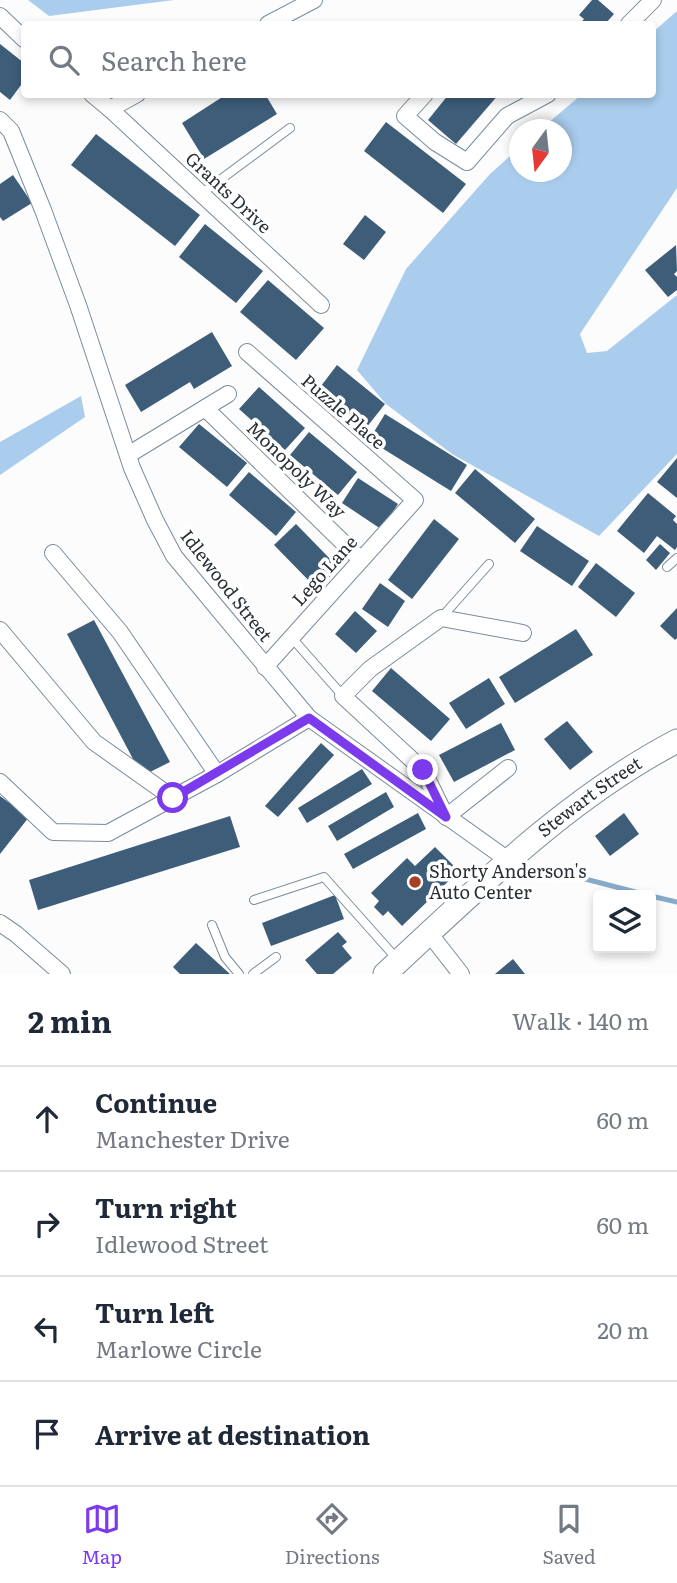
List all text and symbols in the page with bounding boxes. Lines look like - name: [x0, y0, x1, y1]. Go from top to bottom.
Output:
- search box: [21, 21, 656, 98]
- text: Search here: [101, 40, 247, 79]
- icon: search: [45, 41, 83, 79]
- north arrow: [509, 119, 572, 182]
- street label: Grants Drive: [180, 145, 278, 239]
- street label: Puzzle Place: [296, 367, 392, 455]
- street label: Monopoly Way: [241, 414, 353, 524]
- street label: Idlewood Street: [175, 523, 280, 647]
- street label: Lego Lane: [285, 529, 363, 611]
- street label: Stewart Street: [531, 749, 647, 843]
- route end: [407, 754, 438, 785]
- route start: [157, 782, 188, 813]
- place label: Shorty Anderson's Auto Center: [429, 857, 586, 905]
- marker: Shorty Anderson's Auto Center: [407, 874, 423, 890]
- map controls: [593, 890, 656, 953]
- button: layers: [593, 890, 656, 953]
- text: 2 min: [28, 998, 112, 1042]
- text: Walk · 140 m: [512, 1003, 649, 1037]
- text: Continue: [95, 1082, 217, 1121]
- icon: ahead: [28, 1100, 66, 1138]
- text: 60 m: [596, 1102, 649, 1136]
- text: Manchester Drive: [95, 1121, 290, 1155]
- text: Turn right: [95, 1187, 237, 1226]
- icon: right: [28, 1205, 66, 1243]
- text: 60 m: [596, 1207, 649, 1241]
- text: Idlewood Street: [95, 1226, 268, 1260]
- text: Turn left: [95, 1292, 214, 1331]
- icon: left: [28, 1310, 66, 1348]
- text: 20 m: [597, 1312, 649, 1346]
- text: Marlowe Circle: [95, 1331, 262, 1365]
- text: Arrive at destination: [95, 1414, 370, 1453]
- icon: arrive: [28, 1415, 66, 1453]
- tab: Map: [81, 1500, 122, 1570]
- tab: Directions: [285, 1500, 380, 1570]
- tab: Saved: [543, 1500, 596, 1570]

